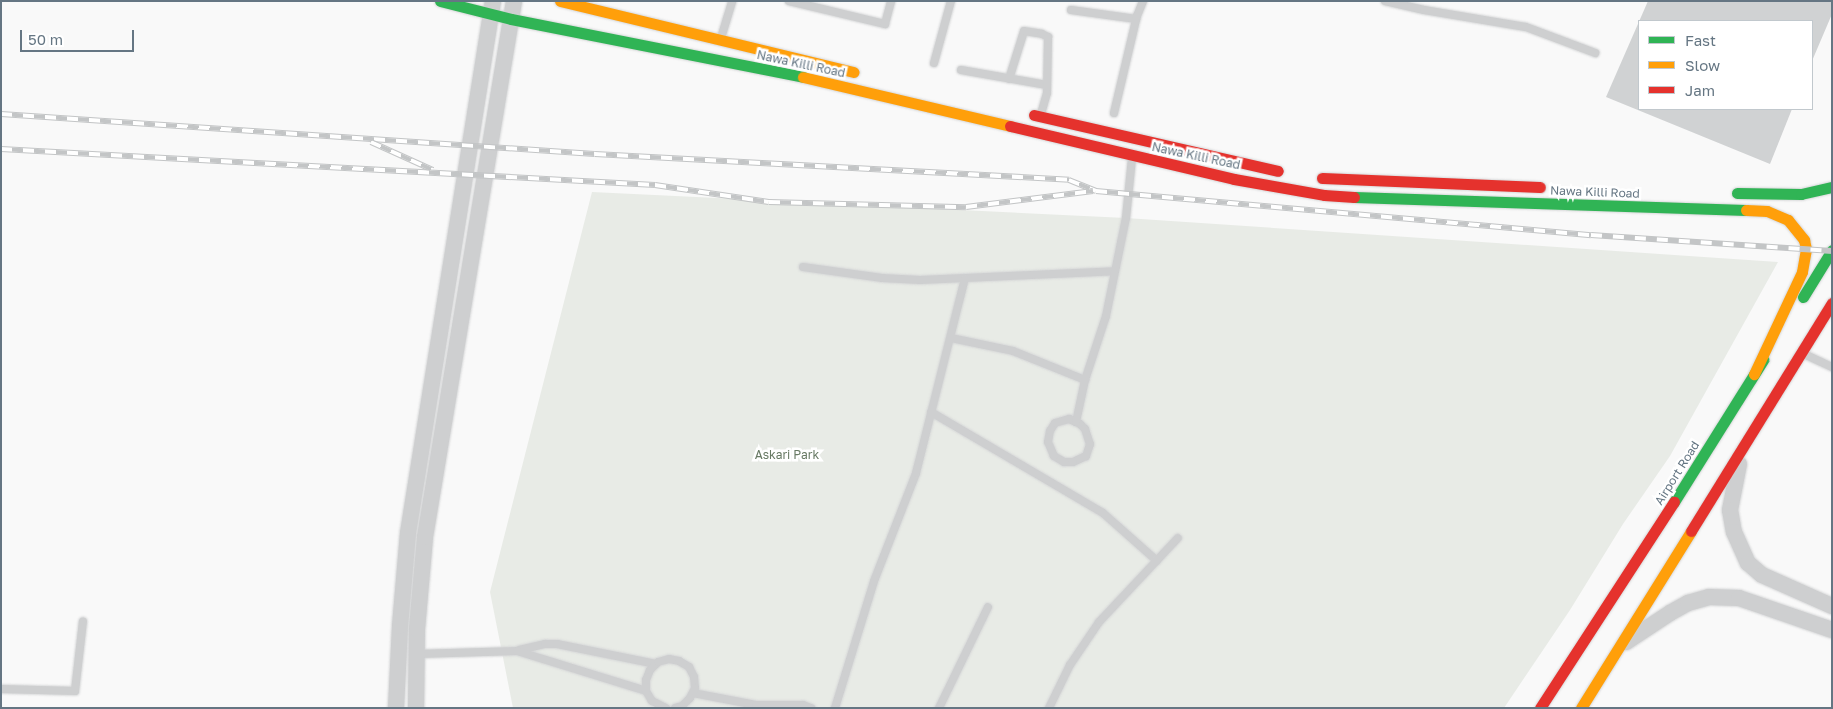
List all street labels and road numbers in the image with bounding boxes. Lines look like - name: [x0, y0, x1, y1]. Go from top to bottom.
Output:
- street label: Nawa Killi Road: [756, 48, 846, 80]
- street label: Nawa Killi Road: [1151, 140, 1241, 172]
- street label: Nawa Killi Road: [1550, 183, 1640, 201]
- street label: Airport Road: [1652, 438, 1702, 508]

